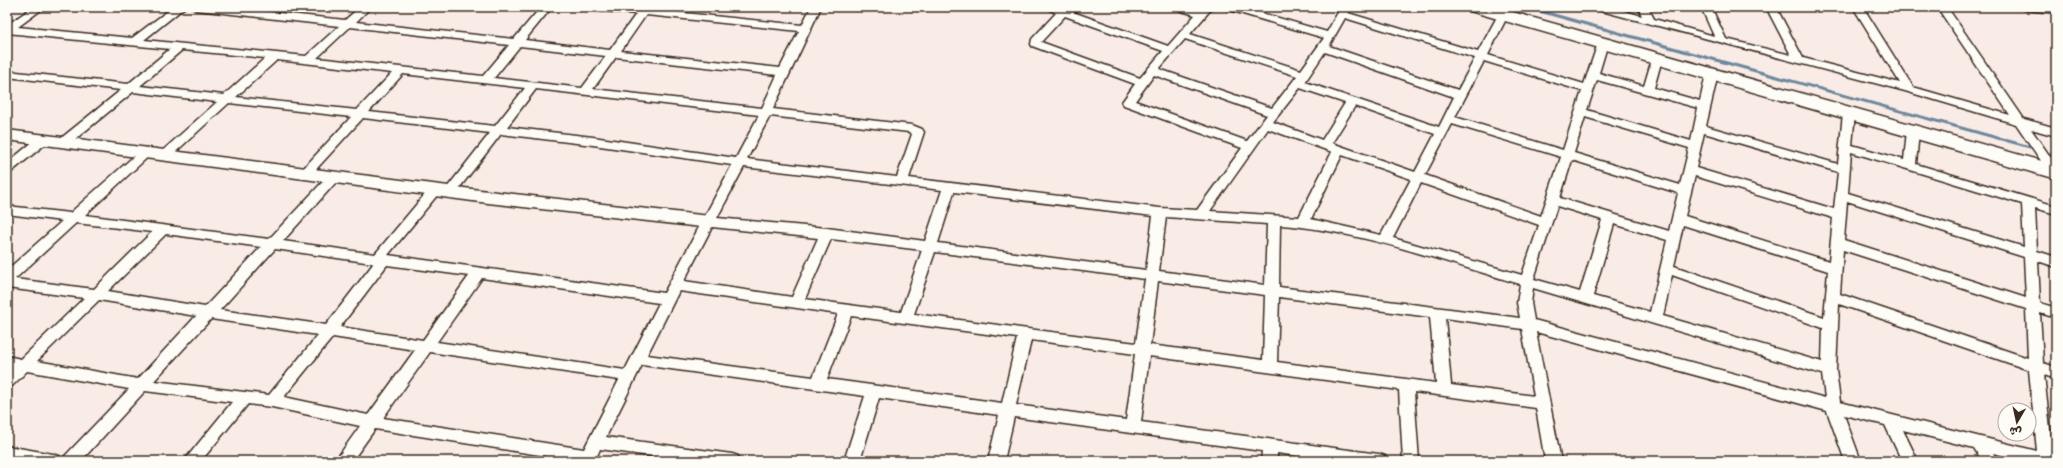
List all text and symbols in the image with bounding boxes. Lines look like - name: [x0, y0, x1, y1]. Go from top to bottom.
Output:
- north arrow: [1997, 402, 2037, 442]
- text: ش: [2008, 422, 2023, 440]

